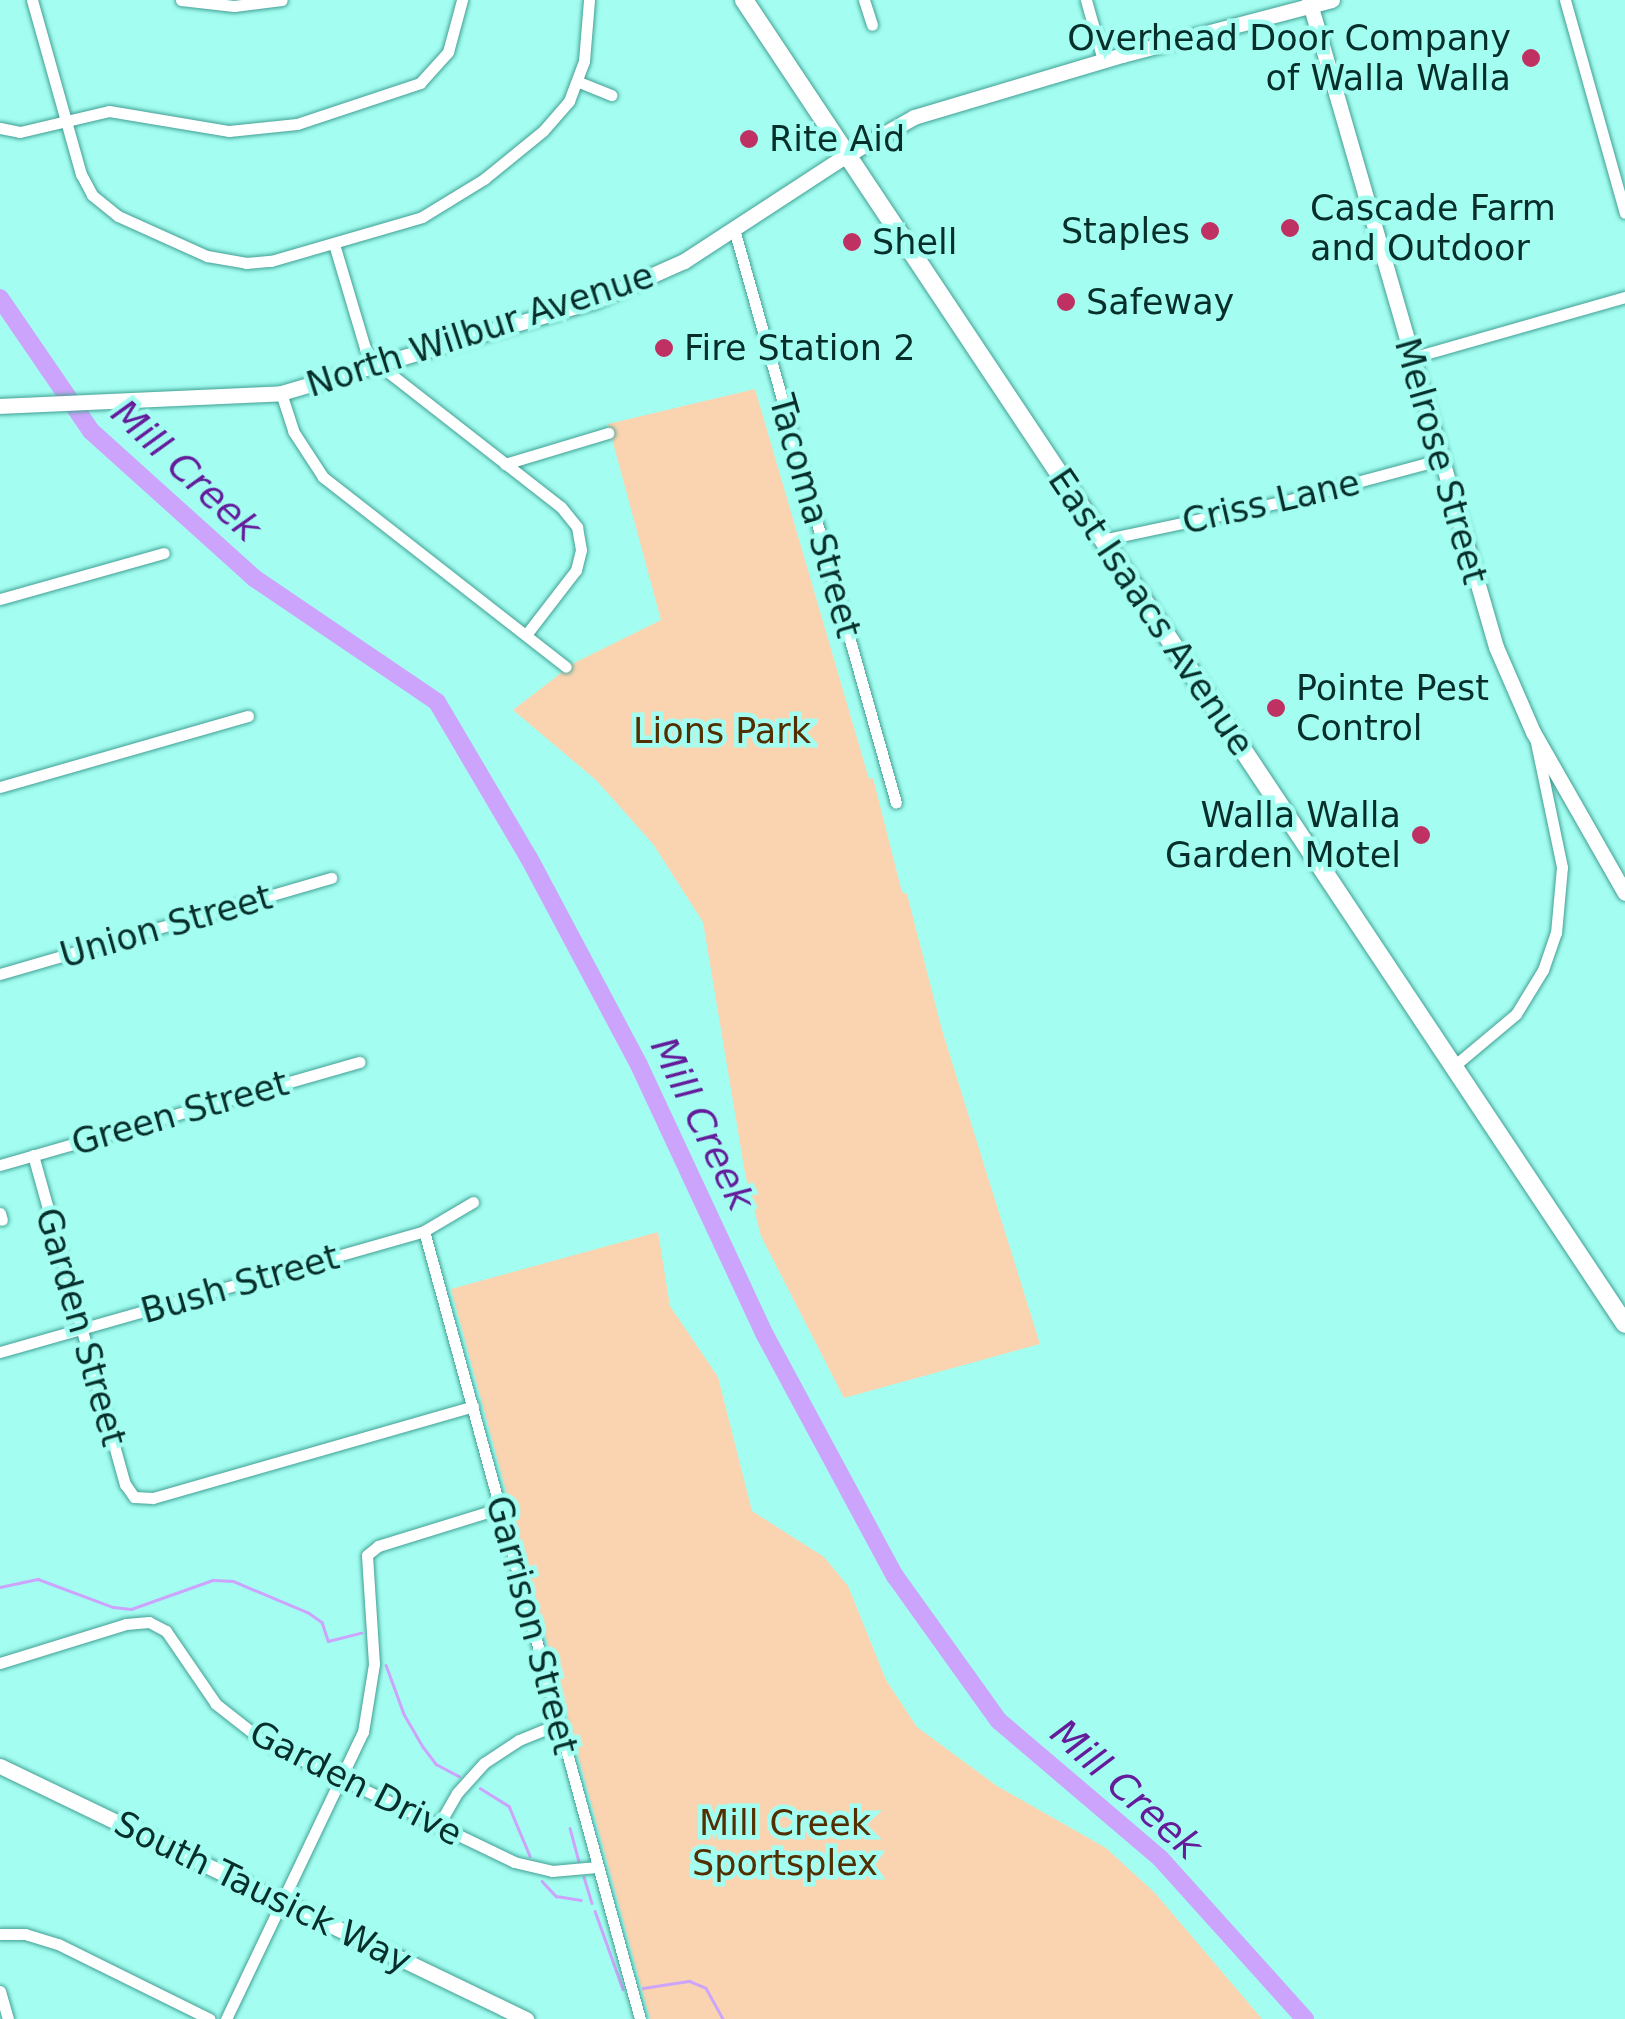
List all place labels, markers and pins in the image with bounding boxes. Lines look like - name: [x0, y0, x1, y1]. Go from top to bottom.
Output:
- place label: Overhead Door Company of Walla Walla: [1067, 17, 1511, 99]
- marker: Overhead Door Company of Walla Walla: [1520, 47, 1542, 69]
- place label: Rite Aid: [769, 118, 905, 160]
- marker: Rite Aid: [738, 128, 760, 150]
- place label: Cascade Farm and Outdoor: [1310, 187, 1556, 269]
- place label: Staples: [1061, 210, 1190, 252]
- marker: Cascade Farm and Outdoor: [1279, 217, 1301, 239]
- marker: Staples: [1199, 220, 1221, 242]
- place label: Shell: [872, 221, 957, 263]
- marker: Shell: [841, 231, 863, 253]
- place label: Safeway: [1086, 281, 1234, 323]
- marker: Safeway: [1055, 291, 1077, 313]
- place label: Fire Station 2: [684, 327, 915, 369]
- marker: Fire Station 2: [653, 337, 675, 359]
- place label: Pointe Pest Control: [1296, 667, 1489, 749]
- marker: Pointe Pest Control: [1265, 697, 1287, 719]
- place label: Walla Walla Garden Motel: [1165, 794, 1401, 876]
- marker: Walla Walla Garden Motel: [1410, 824, 1432, 846]

